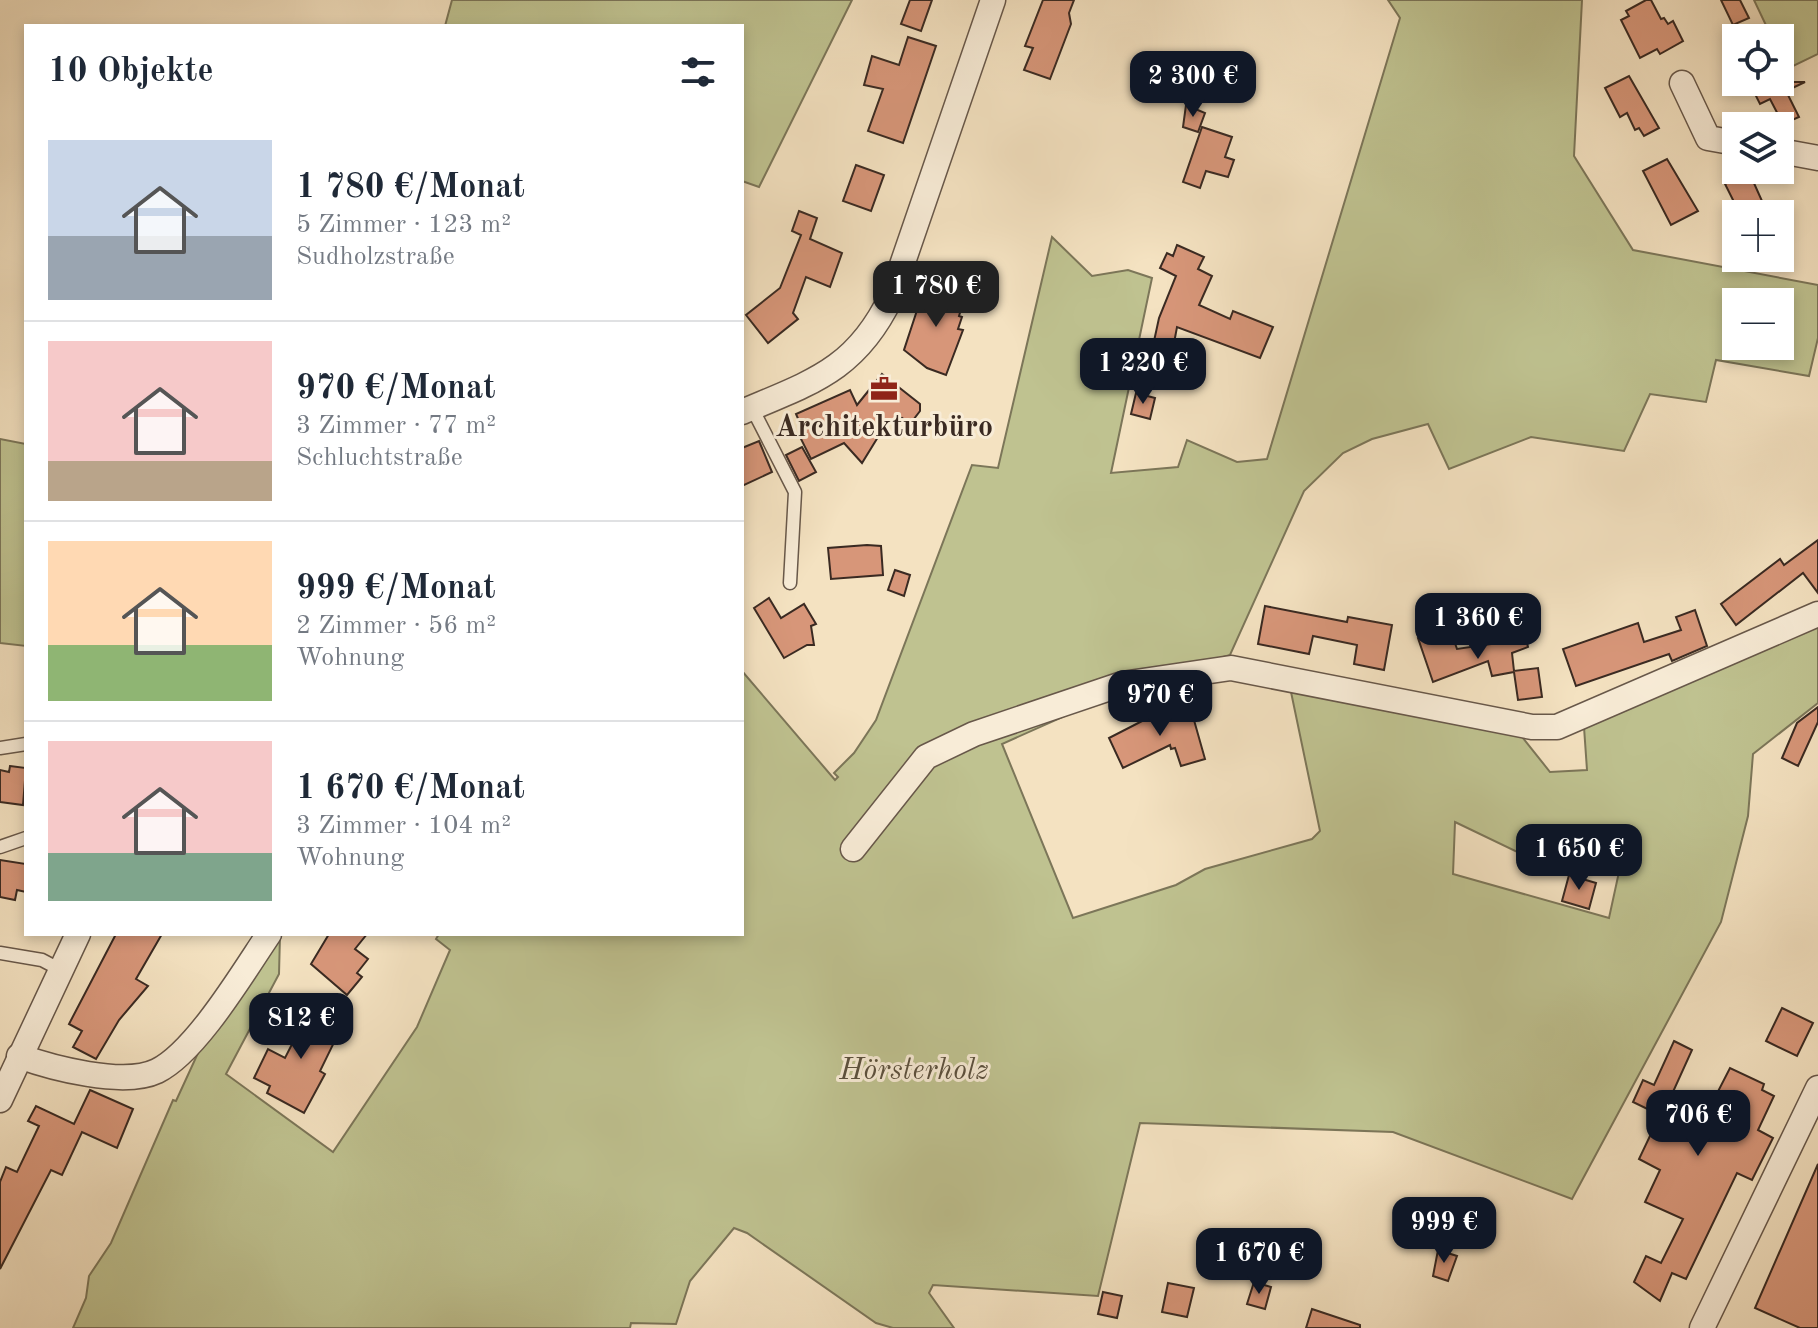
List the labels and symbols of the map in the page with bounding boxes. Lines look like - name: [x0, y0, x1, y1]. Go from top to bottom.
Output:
- pin: 2 300 €: [1119, 51, 1267, 119]
- pin: 1 780 €: [862, 261, 1010, 329]
- pin: 1 220 €: [1069, 338, 1217, 406]
- office icon: Architekturbüro: [869, 374, 899, 404]
- place label: Architekturbüro: [775, 413, 993, 443]
- pin: 1 360 €: [1404, 593, 1552, 661]
- pin: 970 €: [1104, 670, 1216, 738]
- pin: 1 650 €: [1505, 824, 1653, 892]
- pin: 812 €: [245, 993, 357, 1061]
- park label: Hörsterholz: [838, 1056, 989, 1086]
- pin: 706 €: [1642, 1090, 1754, 1158]
- pin: 999 €: [1388, 1197, 1500, 1265]
- pin: 1 670 €: [1185, 1228, 1333, 1296]

